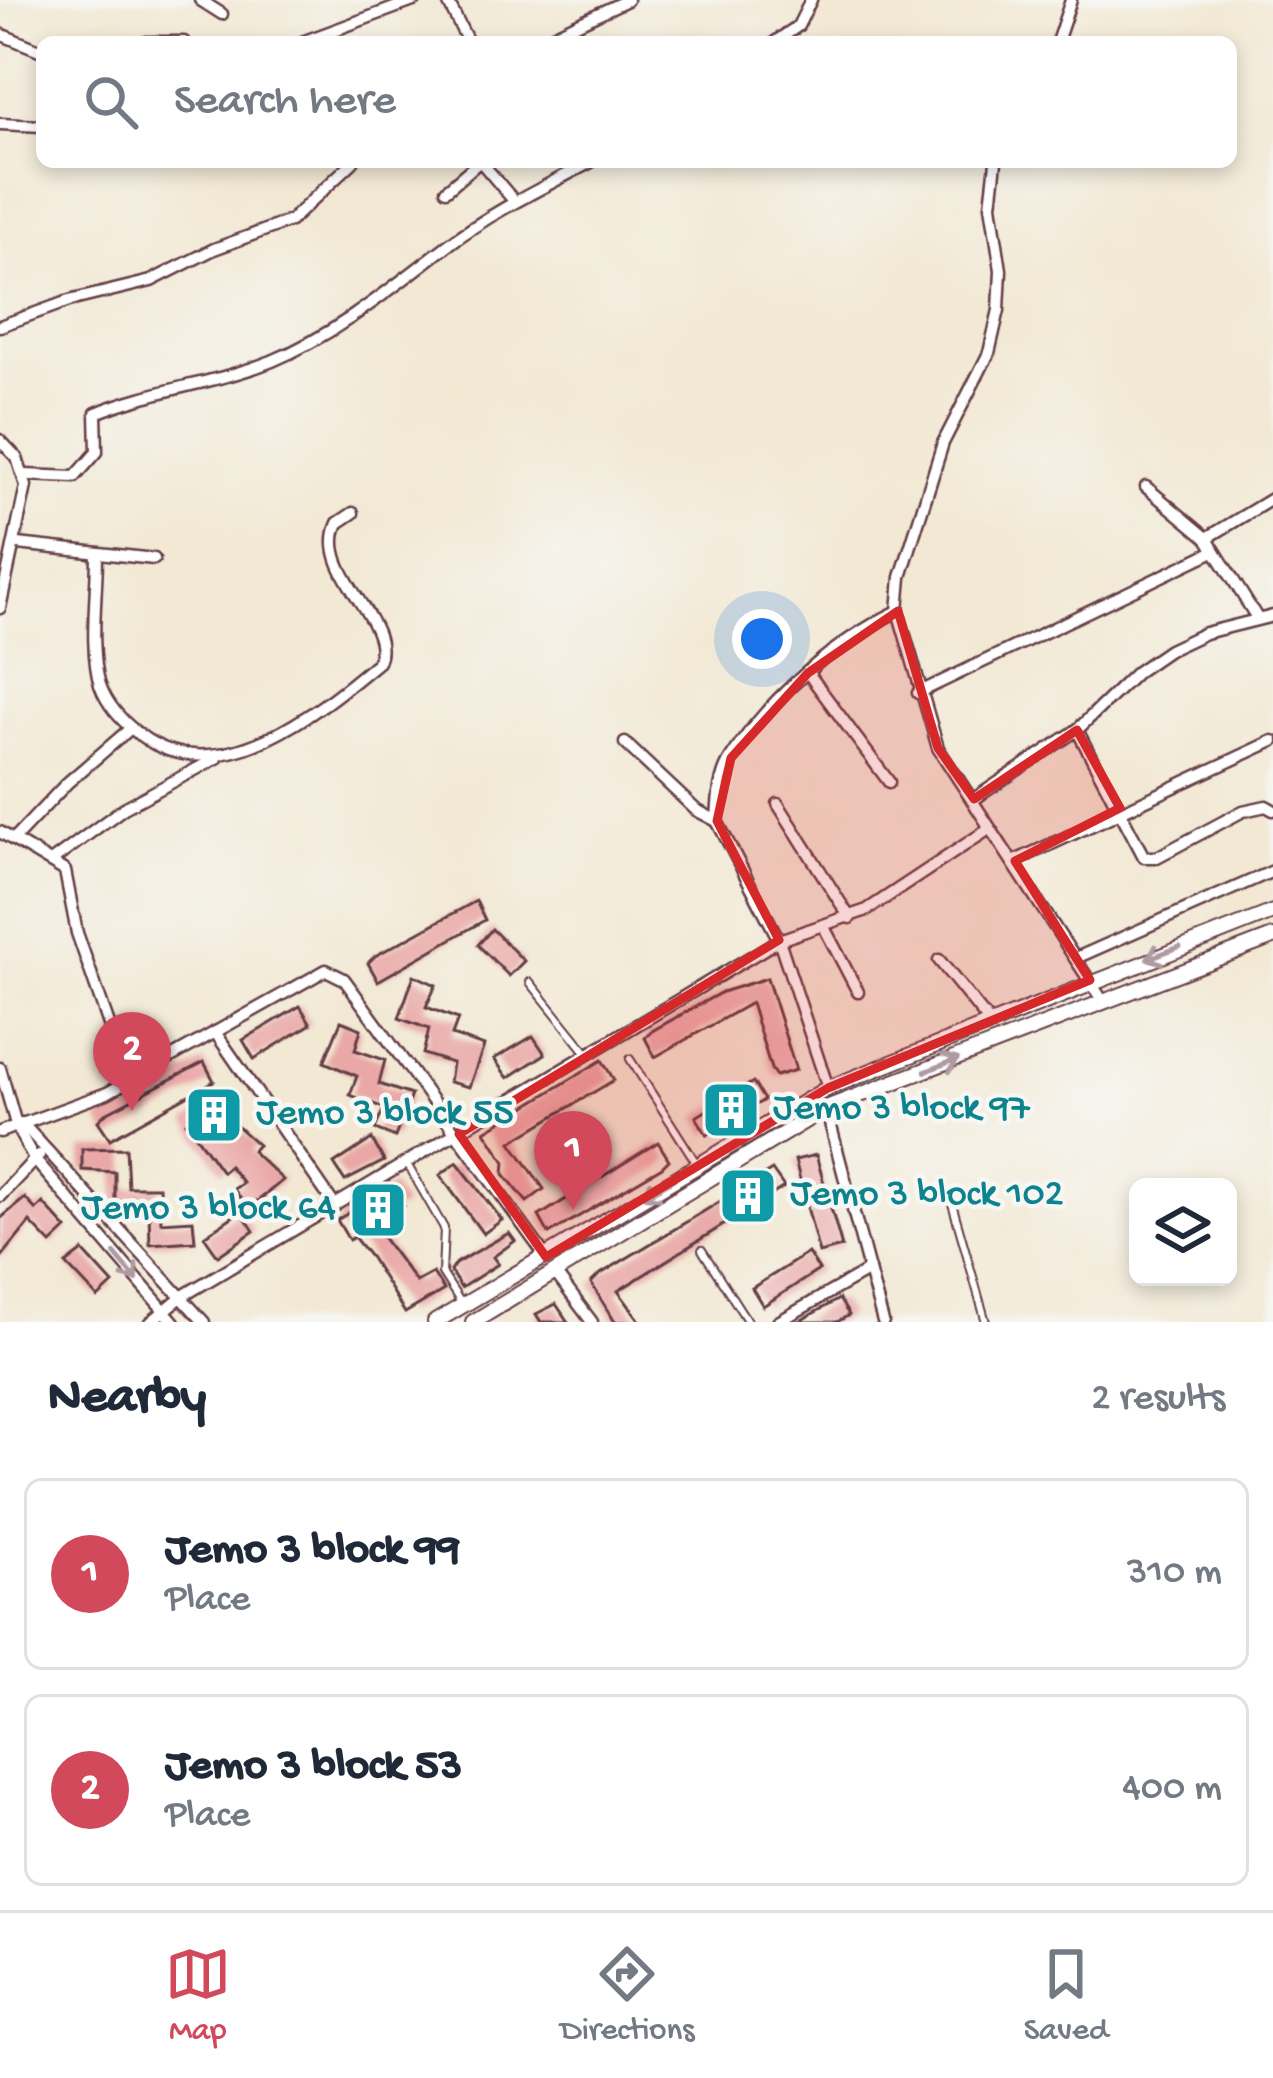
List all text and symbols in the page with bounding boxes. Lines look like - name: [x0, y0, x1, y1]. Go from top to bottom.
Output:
- search box: [36, 36, 1237, 168]
- icon: search: [78, 69, 144, 135]
- text: Search here: [174, 76, 396, 129]
- your location: [732, 609, 792, 669]
- one-way arrow: [1146, 944, 1183, 965]
- pin: 2: [93, 1012, 171, 1111]
- one-way arrow: [923, 1052, 960, 1074]
- building icon: Jemo 3 block 97: [700, 1079, 762, 1141]
- building icon: Jemo 3 block 55: [183, 1084, 245, 1146]
- place label: Jemo 3 block 97: [773, 1087, 1031, 1133]
- place label: Jemo 3 block 55: [256, 1092, 514, 1138]
- pin: 1: [534, 1111, 612, 1210]
- building icon: Jemo 3 block 102: [717, 1165, 779, 1227]
- place label: Jemo 3 block 102: [790, 1173, 1064, 1219]
- one-way arrow: [643, 1176, 677, 1200]
- map controls: [1129, 1178, 1237, 1286]
- button: layers: [1129, 1178, 1237, 1286]
- building icon: Jemo 3 block 64: [347, 1179, 409, 1241]
- place label: Jemo 3 block 64: [81, 1187, 336, 1233]
- one-way arrow: [112, 1251, 140, 1282]
- text: Nearby: [48, 1370, 206, 1430]
- text: 2 results: [1091, 1377, 1225, 1423]
- text: Jemo 3 block 99: [165, 1525, 460, 1578]
- text: 1: [82, 1551, 98, 1597]
- text: 310 m: [1127, 1551, 1222, 1597]
- text: Place: [165, 1578, 250, 1624]
- text: Jemo 3 block 53: [165, 1741, 462, 1794]
- text: 2: [80, 1767, 100, 1813]
- text: 400 m: [1122, 1767, 1222, 1813]
- text: Place: [165, 1794, 250, 1840]
- tab: Map: [165, 1941, 231, 2051]
- tab: Directions: [560, 1941, 694, 2051]
- tab: Saved: [1024, 1941, 1108, 2051]

